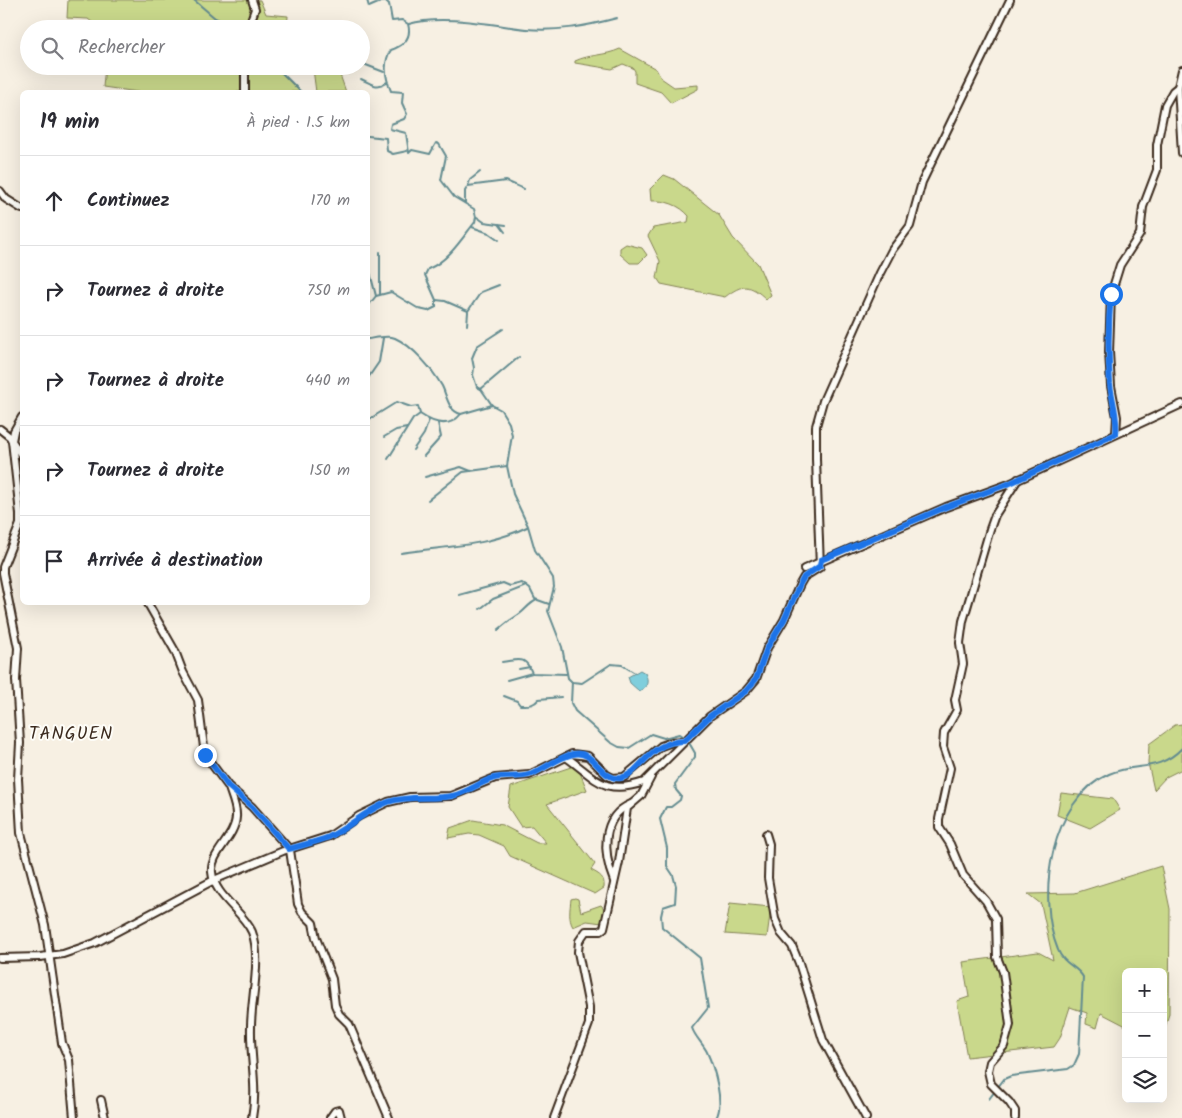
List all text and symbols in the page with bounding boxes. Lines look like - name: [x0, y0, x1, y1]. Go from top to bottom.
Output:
- search box: [20, 20, 370, 75]
- text: Rechercher: [78, 33, 165, 63]
- icon: search: [38, 34, 66, 62]
- text: 19 min: [40, 106, 99, 139]
- text: À pied · 1.5 km: [247, 110, 350, 135]
- text: Continuez: [87, 186, 170, 216]
- icon: ahead: [40, 187, 68, 215]
- text: 170 m: [310, 188, 350, 213]
- text: Tournez à droite: [87, 276, 224, 306]
- icon: right: [40, 277, 68, 305]
- text: 750 m: [307, 278, 350, 303]
- route start: [1100, 283, 1123, 306]
- text: Tournez à droite: [87, 366, 224, 396]
- icon: right: [40, 367, 68, 395]
- text: 440 m: [305, 368, 350, 393]
- text: Tournez à droite: [87, 456, 224, 486]
- icon: right: [40, 457, 68, 485]
- text: 150 m: [309, 458, 350, 483]
- text: Arrivée à destination: [87, 546, 263, 576]
- icon: arrive: [40, 547, 68, 575]
- district label: TANGUEN: [29, 720, 113, 749]
- route end: [194, 744, 217, 767]
- map controls: [1122, 968, 1167, 1103]
- button: +: [1122, 968, 1167, 1013]
- button: −: [1122, 1013, 1167, 1058]
- button: layers: [1122, 1058, 1167, 1103]

